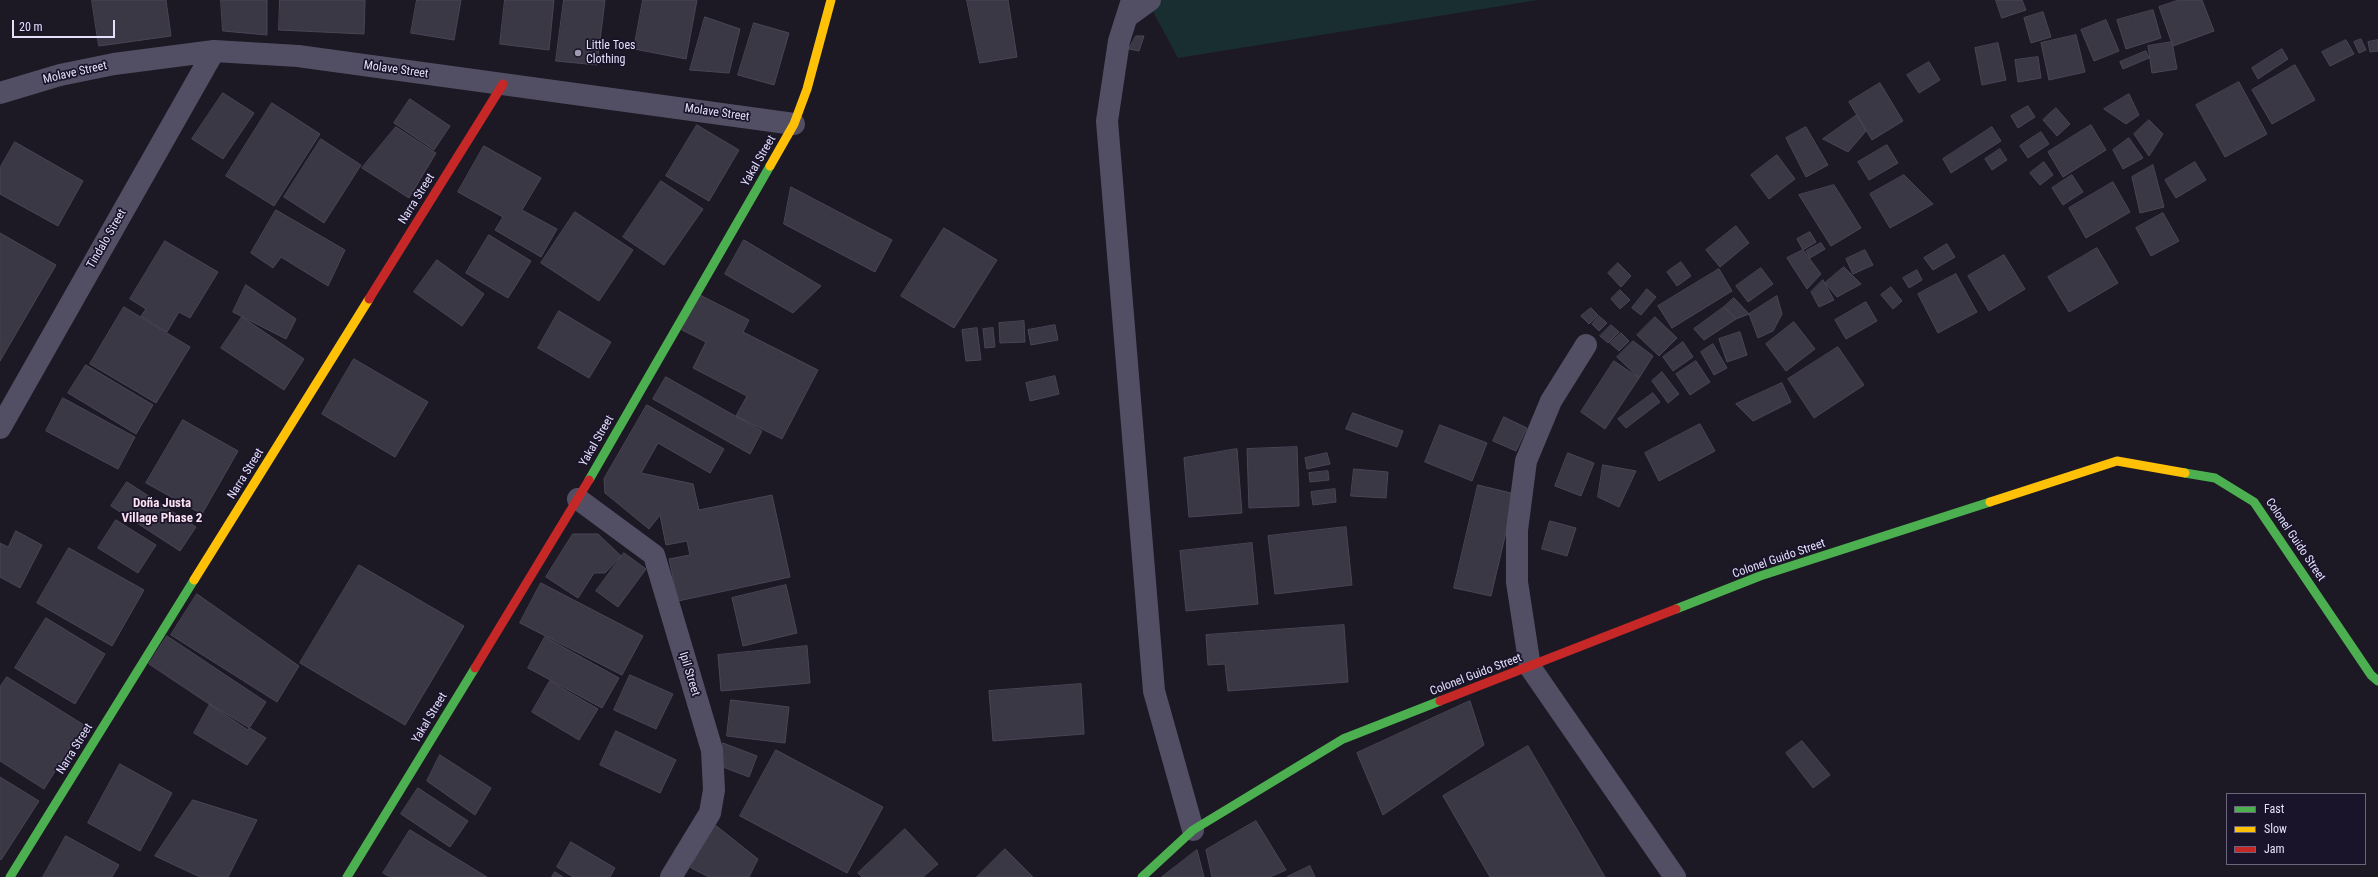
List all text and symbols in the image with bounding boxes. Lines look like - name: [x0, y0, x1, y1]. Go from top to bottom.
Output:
- scale bar: [14, 12, 117, 38]
- text: 20 m: [19, 20, 43, 34]
- place label: Little Toes Clothing: [586, 39, 635, 67]
- marker: Little Toes Clothing: [573, 48, 583, 58]
- street label: Molave Street: [363, 58, 429, 82]
- street label: Molave Street: [42, 59, 108, 87]
- street label: Molave Street: [684, 101, 750, 125]
- street label: Yakal Street: [739, 133, 779, 189]
- street label: Narra Street: [396, 171, 438, 227]
- street label: Tindalo Street: [84, 207, 130, 271]
- street label: Yakal Street: [577, 413, 617, 469]
- street label: Narra Street: [225, 446, 267, 502]
- district label: Doña Justa Village Phase 2: [122, 496, 202, 527]
- street label: Colonel Guido Street: [2262, 496, 2328, 584]
- street label: Colonel Guido Street: [1731, 536, 1827, 582]
- street label: Ipil Street: [675, 650, 703, 698]
- street label: Colonel Guido Street: [1428, 651, 1524, 699]
- street label: Yakal Street: [409, 690, 451, 746]
- street label: Narra Street: [54, 721, 96, 777]
- legend: [2226, 793, 2366, 865]
- text: Fast: [2264, 802, 2284, 816]
- text: Slow: [2264, 822, 2287, 836]
- text: Jam: [2264, 842, 2285, 856]

